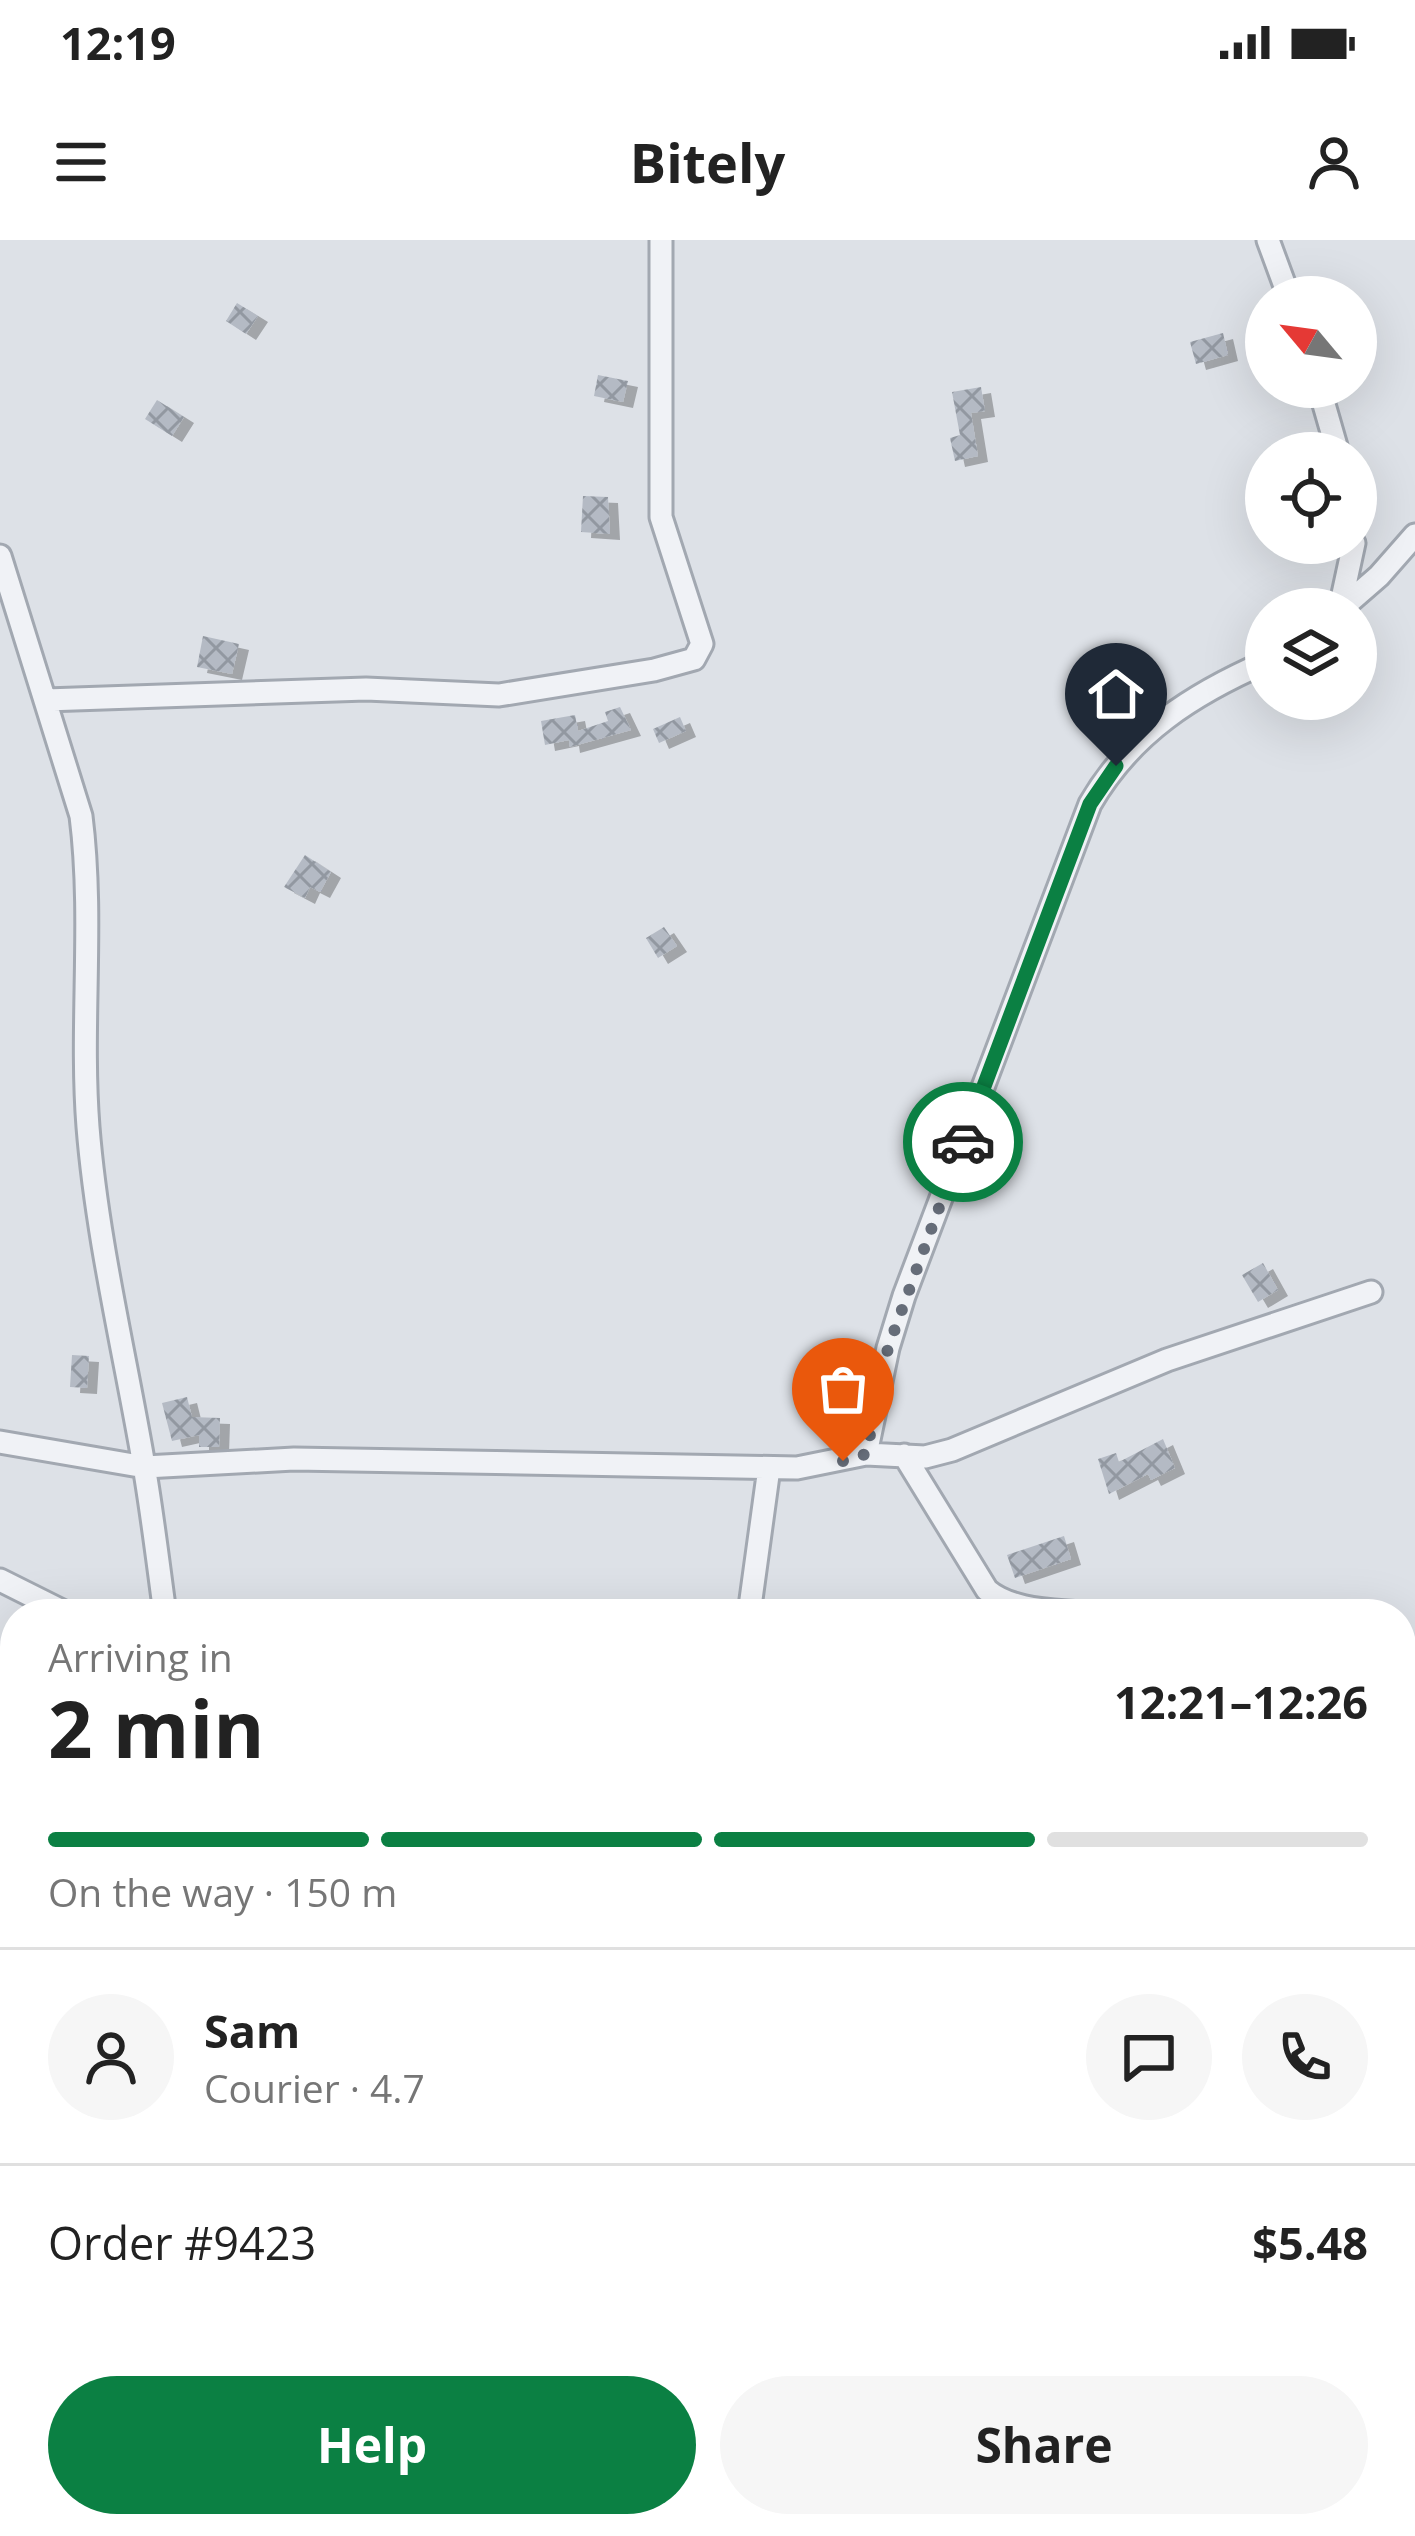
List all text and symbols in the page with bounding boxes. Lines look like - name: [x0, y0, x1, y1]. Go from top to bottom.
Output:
- text: 12:19: [60, 12, 176, 73]
- text: Bitely: [630, 125, 785, 199]
- icon: menu: [48, 129, 114, 195]
- icon: person: [1301, 129, 1367, 195]
- north arrow: [1245, 276, 1377, 408]
- map controls: [1245, 276, 1377, 720]
- button: locate: [1245, 432, 1377, 564]
- button: layers: [1245, 588, 1377, 720]
- pin: [1065, 643, 1167, 766]
- icon: home: [1083, 661, 1149, 727]
- courier: [903, 1082, 1023, 1202]
- icon: car: [930, 1109, 996, 1175]
- pin: [792, 1338, 894, 1461]
- icon: bag: [810, 1356, 876, 1422]
- text: Arriving in: [48, 1630, 233, 1683]
- text: 12:21–12:26: [1114, 1671, 1368, 1732]
- text: 2 min: [48, 1675, 265, 1781]
- text: On the way · 150 m: [48, 1865, 397, 1918]
- button: person: [48, 1994, 174, 2120]
- button: chat: [1086, 1994, 1212, 2120]
- button: phone: [1242, 1994, 1368, 2120]
- text: Sam: [204, 2000, 300, 2061]
- text: Courier · 4.7: [204, 2061, 425, 2114]
- text: Order #9423: [48, 2212, 316, 2273]
- text: $5.48: [1252, 2212, 1368, 2273]
- button: Help: [48, 2376, 696, 2514]
- button: Share: [720, 2376, 1368, 2514]

